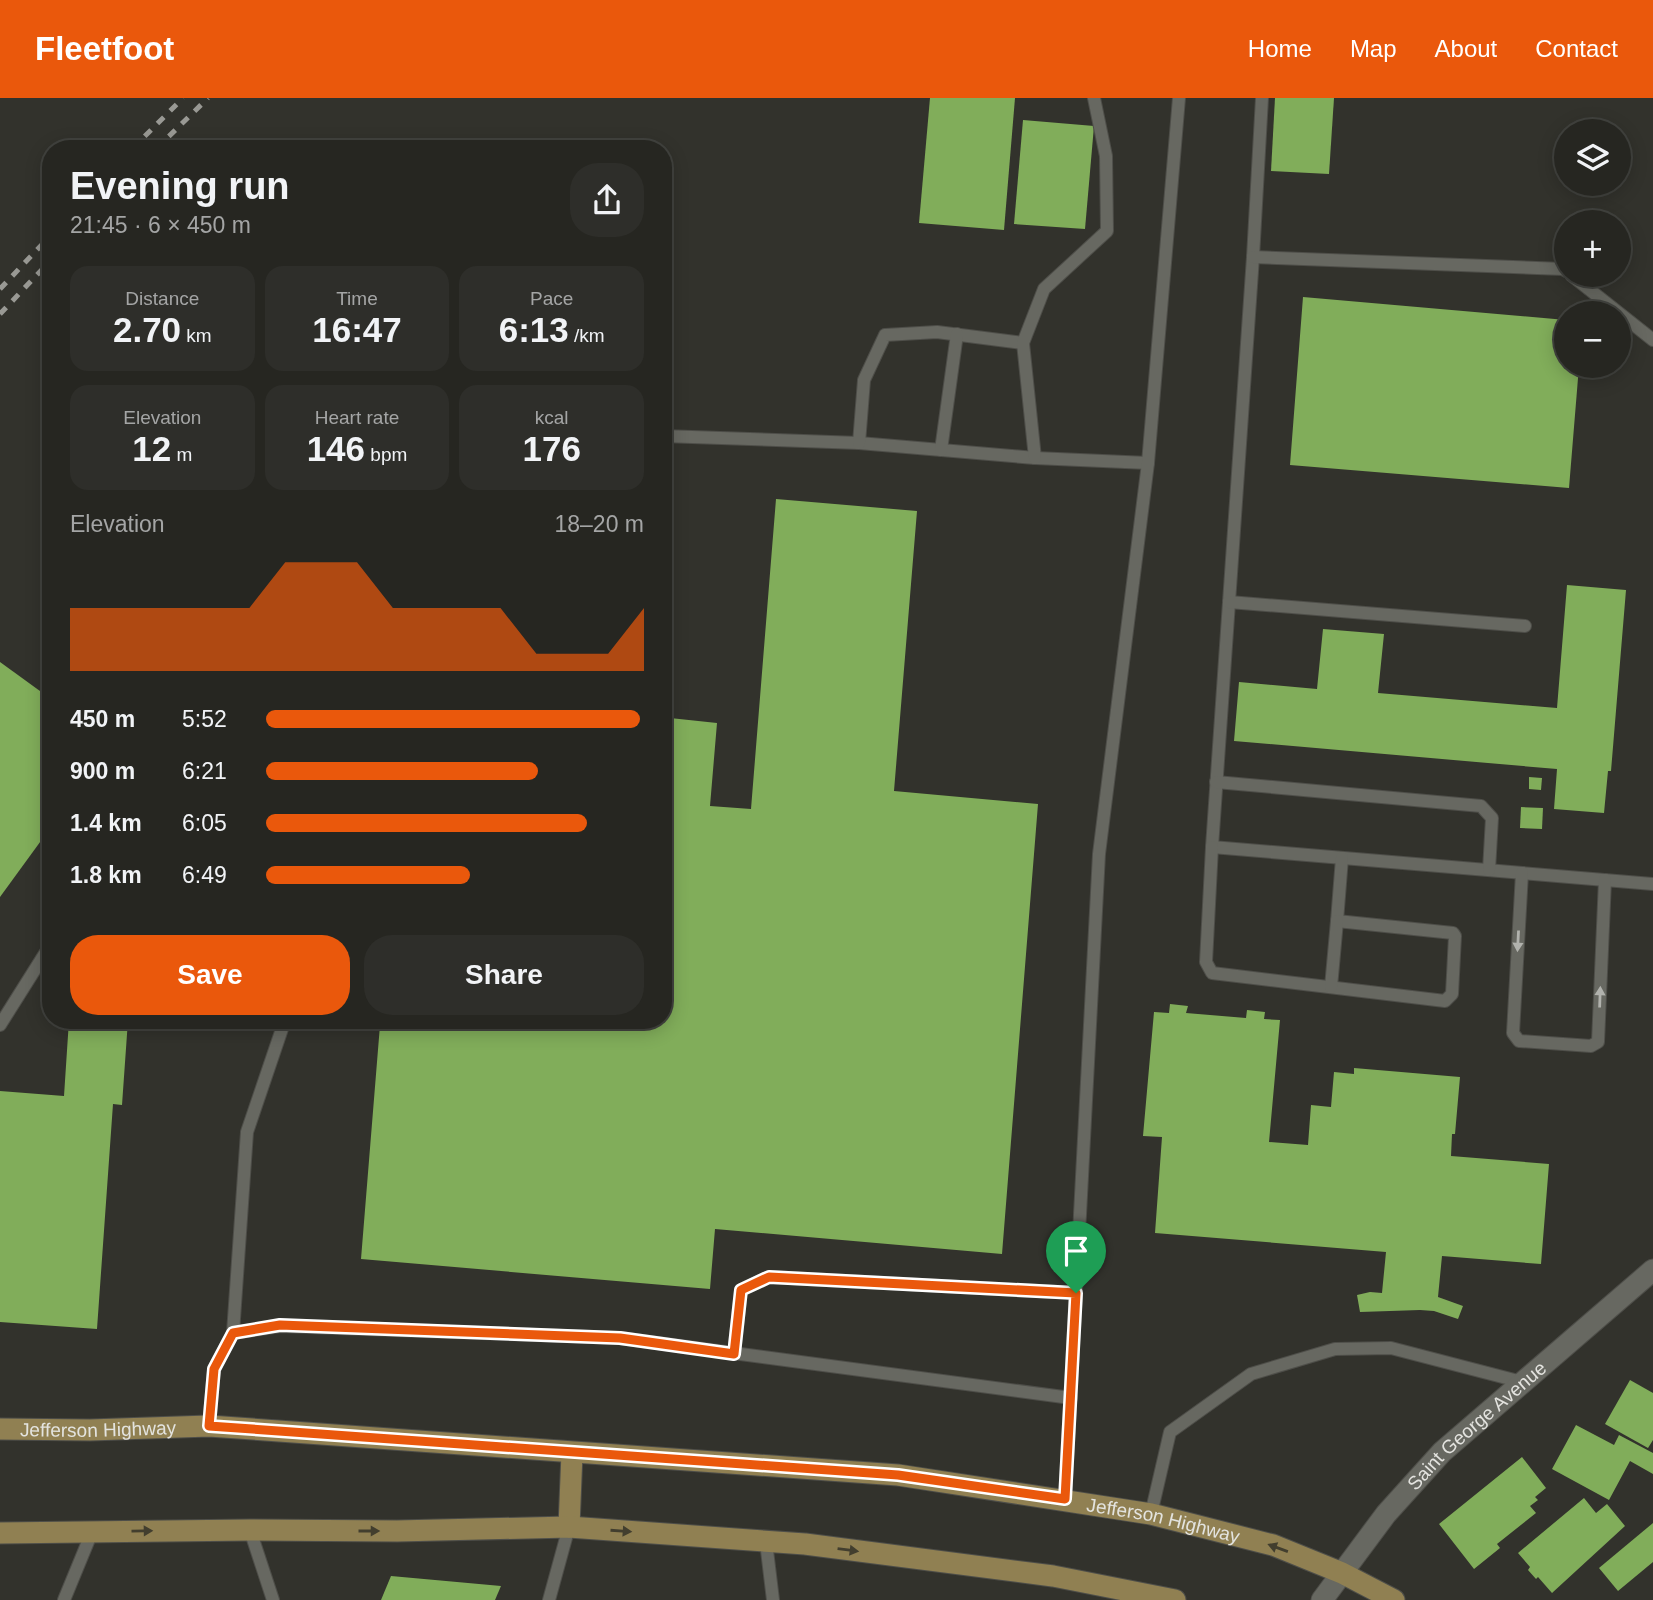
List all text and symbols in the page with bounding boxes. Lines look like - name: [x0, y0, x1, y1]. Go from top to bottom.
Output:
- text: Fleetfoot: [35, 30, 174, 67]
- text: Home: [1248, 35, 1312, 62]
- text: Map: [1350, 35, 1397, 62]
- text: About: [1435, 35, 1497, 62]
- text: Contact: [1535, 35, 1618, 62]
- map controls: [1554, 119, 1631, 378]
- button: layers: [1554, 119, 1631, 196]
- button: share: [570, 163, 644, 237]
- text: Evening run: [70, 165, 290, 207]
- button: +: [1554, 210, 1631, 287]
- text: 21:45 · 6 × 450 m: [70, 212, 251, 238]
- text: Distance: [125, 288, 199, 309]
- text: Time: [336, 288, 378, 309]
- text: Pace: [530, 288, 573, 309]
- button: −: [1554, 301, 1631, 378]
- text: 2.70: [113, 310, 181, 349]
- text: 16:47: [312, 310, 402, 349]
- text: 6:13: [499, 310, 569, 349]
- text: km: [181, 325, 212, 346]
- text: /km: [569, 325, 605, 346]
- text: Elevation: [123, 407, 201, 428]
- text: Heart rate: [315, 407, 399, 428]
- text: kcal: [535, 407, 569, 428]
- text: 12: [132, 429, 171, 468]
- text: 146: [307, 429, 365, 468]
- text: 176: [522, 429, 581, 468]
- text: m: [171, 444, 192, 465]
- text: bpm: [365, 444, 407, 465]
- text: Elevation: [70, 511, 165, 537]
- text: 18–20 m: [554, 511, 644, 537]
- text: 450 m: [70, 706, 135, 732]
- text: 5:52: [182, 706, 227, 732]
- text: 900 m: [70, 758, 135, 784]
- text: 6:21: [182, 758, 227, 784]
- text: 1.4 km: [70, 810, 142, 836]
- text: 6:05: [182, 810, 227, 836]
- text: 1.8 km: [70, 862, 142, 888]
- text: 6:49: [182, 862, 227, 888]
- one-way arrow: [1513, 931, 1524, 953]
- button: Save: [70, 935, 350, 1015]
- button: Share: [364, 935, 644, 1015]
- one-way arrow: [1595, 985, 1606, 1007]
- pin: [1046, 1221, 1106, 1293]
- icon: arrive: [1057, 1232, 1095, 1270]
- street label: Saint George Avenue: [1403, 1357, 1550, 1494]
- street label: Jefferson Highway: [20, 1417, 177, 1441]
- street label: Jefferson Highway: [1085, 1494, 1242, 1547]
- one-way arrow: [131, 1525, 153, 1537]
- one-way arrow: [358, 1525, 380, 1537]
- one-way arrow: [610, 1526, 632, 1537]
- one-way arrow: [1268, 1542, 1289, 1553]
- one-way arrow: [837, 1544, 859, 1555]

